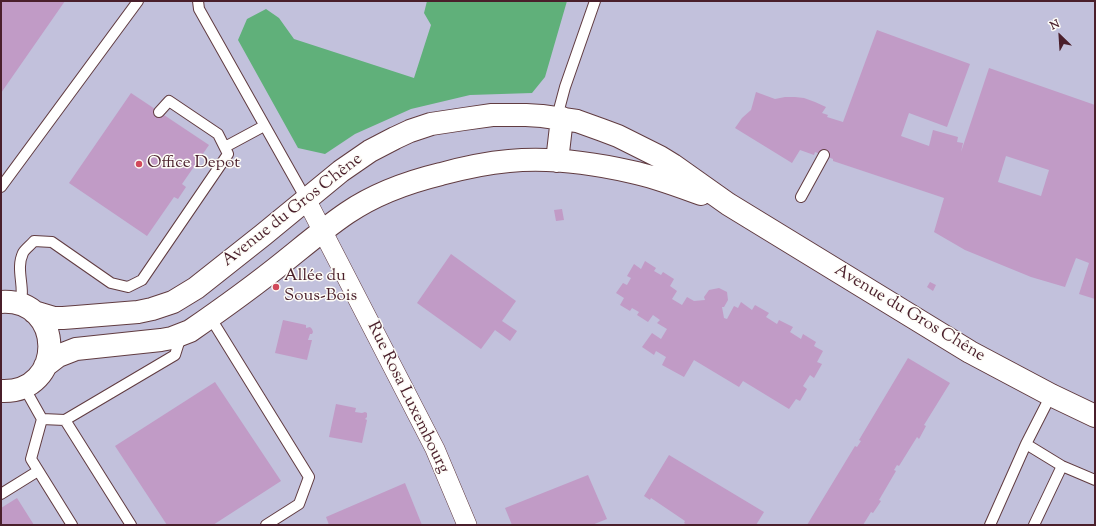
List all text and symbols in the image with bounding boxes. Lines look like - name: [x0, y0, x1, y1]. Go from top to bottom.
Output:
- north arrow: [1040, 16, 1080, 56]
- text: N: [1048, 16, 1062, 34]
- street label: Avenue du Gros Chêne: [219, 150, 367, 272]
- place label: Office Depot: [147, 154, 240, 174]
- marker: Office Depot: [134, 159, 144, 169]
- street label: Avenue du Gros Chêne: [830, 261, 988, 367]
- place label: Allée du Sous-Bois: [284, 267, 357, 307]
- marker: Allée du Sous-Bois: [271, 282, 281, 292]
- street label: Rue Rosa Luxembourg: [361, 319, 453, 477]

